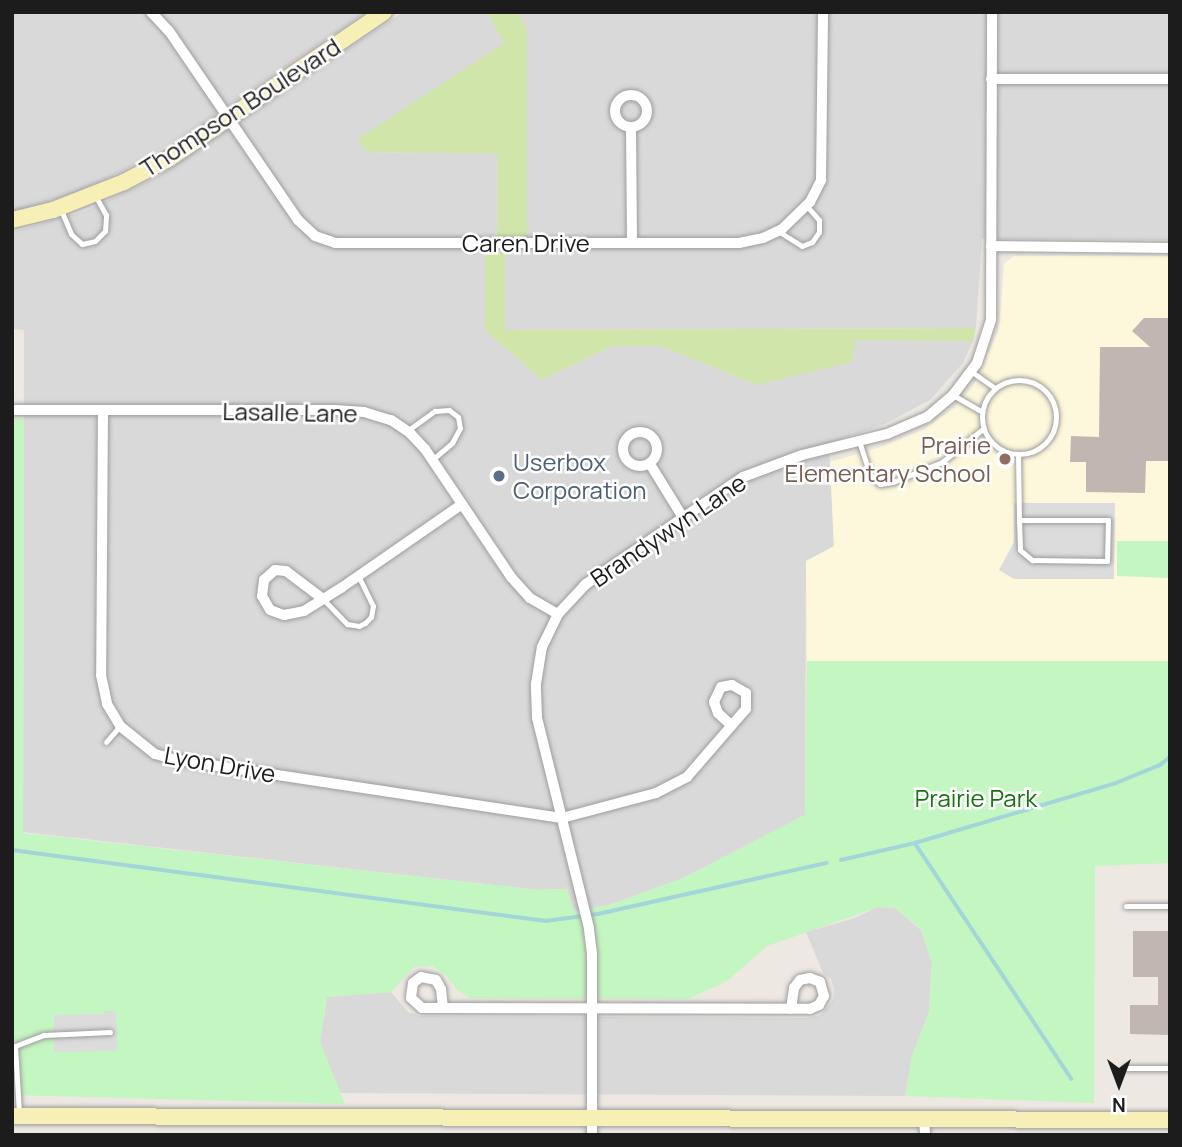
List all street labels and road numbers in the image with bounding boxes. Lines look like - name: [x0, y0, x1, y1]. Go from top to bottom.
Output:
- street label: Thompson Boulevard: [135, 32, 345, 182]
- street label: Caren Drive: [462, 229, 590, 257]
- street label: Lasalle Lane: [222, 396, 358, 428]
- street label: Brandywyn Lane: [585, 467, 751, 593]
- street label: Lyon Drive: [162, 740, 278, 788]

